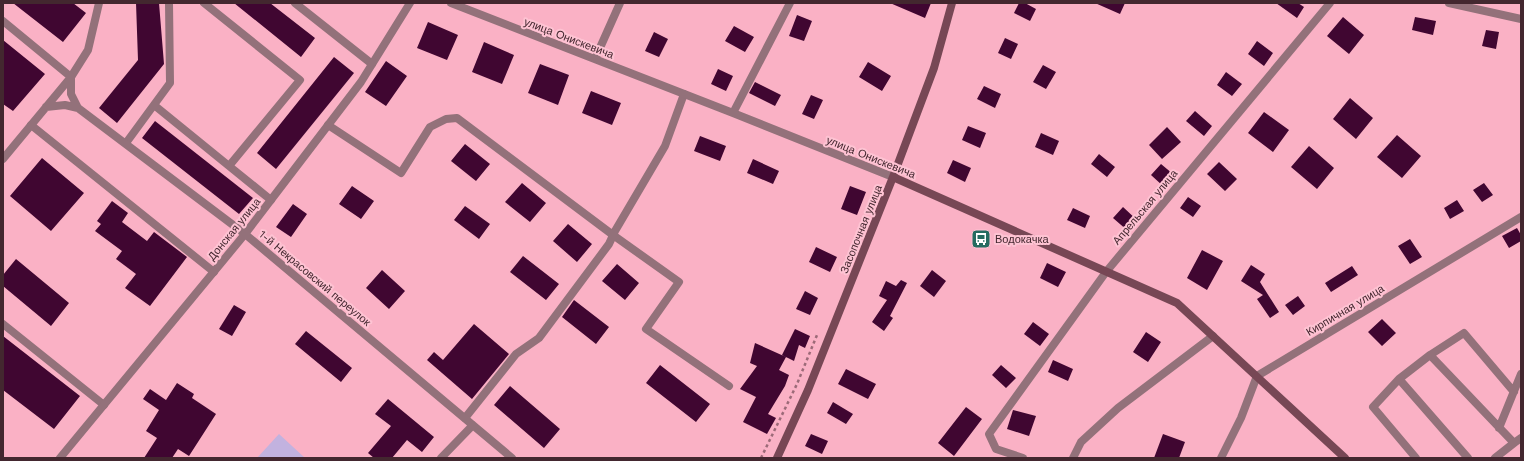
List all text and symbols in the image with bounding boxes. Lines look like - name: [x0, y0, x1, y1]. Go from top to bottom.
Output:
- street label: улица Онискевича: [522, 15, 616, 62]
- street label: улица Онискевича: [824, 134, 918, 182]
- street label: Апрельская улица: [1110, 166, 1181, 247]
- street label: Засопочная улица: [838, 182, 885, 275]
- street label: Донская улица: [205, 195, 264, 263]
- street label: 1-й Некрасовский переулок: [256, 228, 373, 329]
- bus stop icon: Водокачка: [970, 228, 992, 250]
- place label: Водокачка: [995, 233, 1049, 246]
- street label: Кирпичная улица: [1304, 282, 1387, 339]

